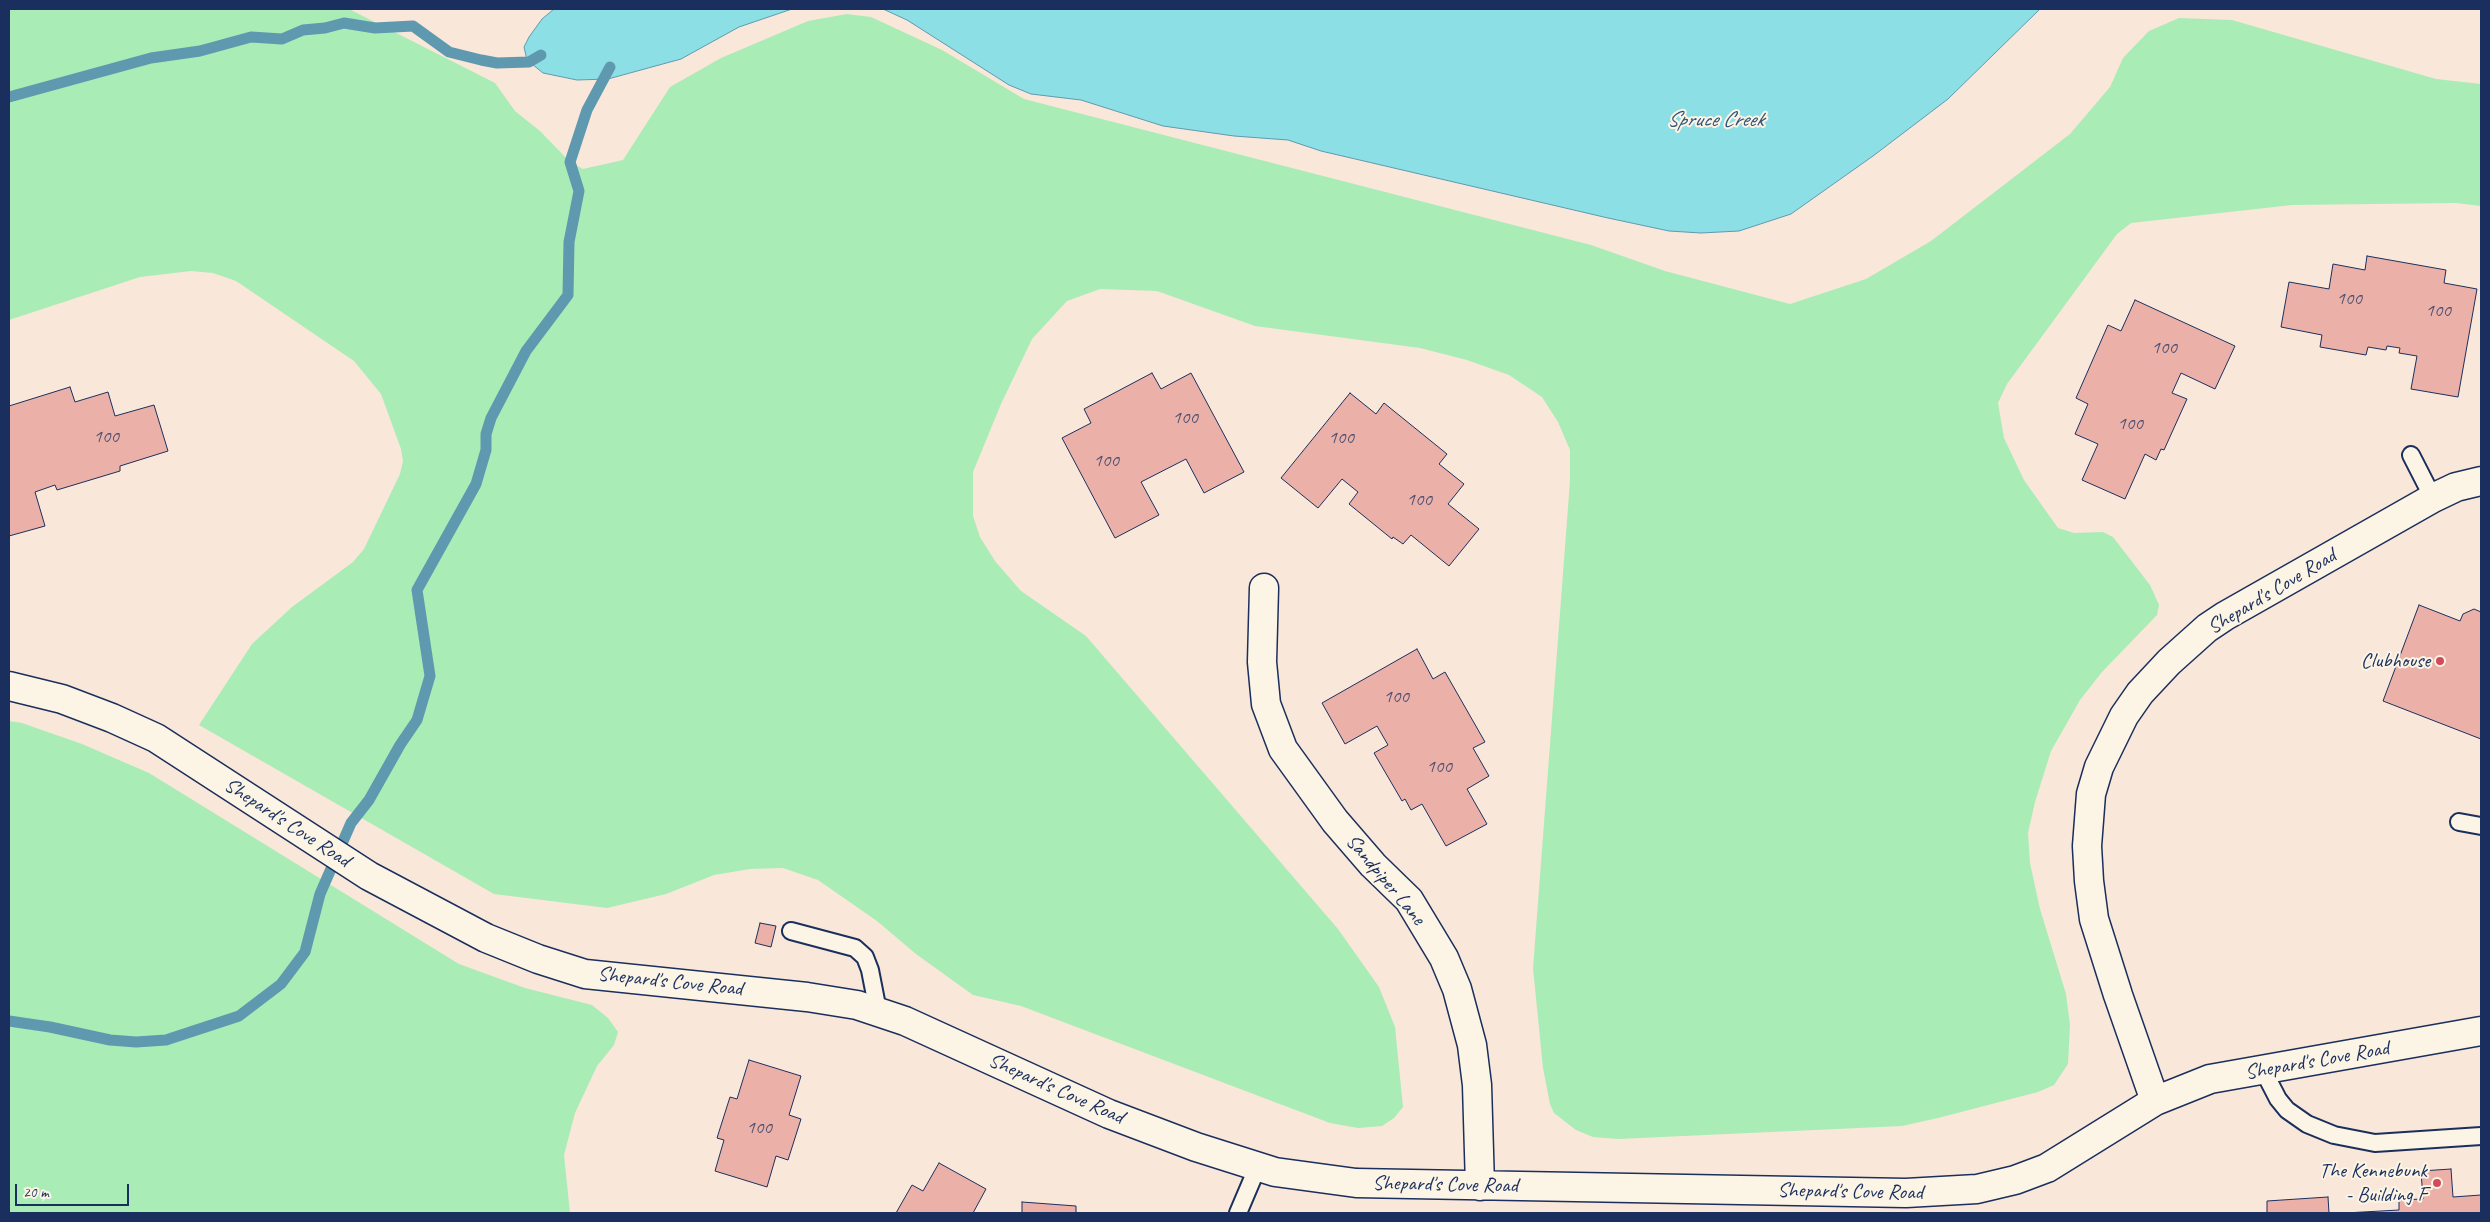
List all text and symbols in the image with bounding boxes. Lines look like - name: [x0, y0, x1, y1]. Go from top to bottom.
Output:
- water label: Spruce Creek: [1667, 107, 1763, 133]
- house number: 100: [2336, 288, 2362, 310]
- house number: 100: [2425, 300, 2451, 322]
- house number: 100: [2151, 337, 2177, 359]
- house number: 100: [1172, 407, 1198, 429]
- house number: 100: [2117, 413, 2143, 435]
- house number: 100: [93, 426, 119, 448]
- house number: 100: [1328, 427, 1354, 449]
- house number: 100: [1093, 450, 1119, 472]
- house number: 100: [1406, 489, 1432, 511]
- street label: Shepard's Cove Road: [2203, 544, 2341, 640]
- place label: Clubhouse: [2361, 648, 2430, 674]
- marker: Clubhouse: [2434, 655, 2446, 667]
- house number: 100: [1383, 686, 1409, 708]
- house number: 100: [1426, 756, 1452, 778]
- street label: Shepard's Cove Road: [219, 773, 355, 873]
- street label: Sandpiper Lane: [1340, 830, 1430, 930]
- street label: Shepard's Cove Road: [596, 962, 744, 1002]
- street label: Shepard's Cove Road: [2243, 1036, 2391, 1086]
- street label: Shepard's Cove Road: [984, 1048, 1128, 1130]
- house number: 100: [746, 1117, 772, 1139]
- place label: The Kennebunk - Building F: [2319, 1158, 2427, 1208]
- street label: Shepard's Cove Road: [1372, 1171, 1518, 1199]
- scale bar: [18, 1174, 131, 1206]
- marker: The Kennebunk - Building F: [2431, 1177, 2443, 1189]
- street label: Shepard's Cove Road: [1777, 1178, 1923, 1206]
- text: 20 m: [23, 1183, 49, 1202]

